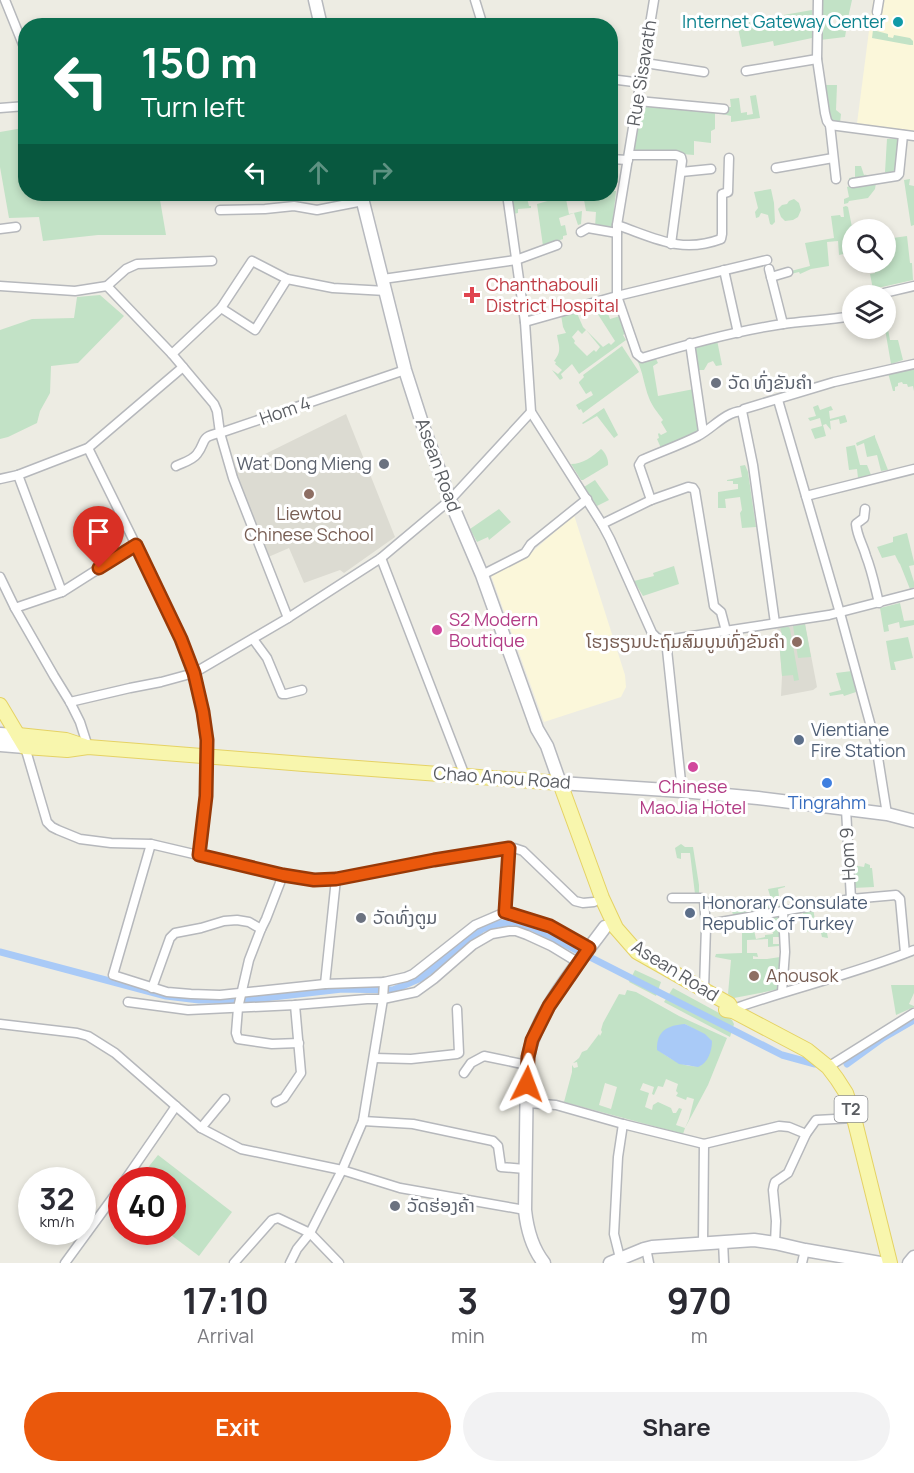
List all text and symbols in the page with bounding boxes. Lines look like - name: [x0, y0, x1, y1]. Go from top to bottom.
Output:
- place label: Internet Gateway Center: [682, 9, 886, 33]
- marker: Internet Gateway Center: [891, 15, 905, 29]
- street label: Rue Sisavath: [621, 18, 661, 128]
- text: 150 m: [141, 33, 258, 91]
- icon: left: [42, 42, 120, 120]
- text: Turn left: [141, 88, 245, 125]
- icon: left: [239, 156, 272, 189]
- icon: ahead: [302, 156, 335, 189]
- icon: right: [365, 156, 398, 189]
- map controls: [842, 219, 896, 339]
- button: search: [842, 219, 896, 273]
- place label: Chanthabouli District Hospital: [486, 272, 619, 317]
- button: layers: [842, 285, 896, 339]
- marker: Chanthabouli District Hospital: [463, 286, 481, 304]
- place label: ວັດ ທົ່ງຂັນຄຳ: [728, 370, 812, 394]
- marker: ວັດ ທົ່ງຂັນຄຳ: [709, 376, 723, 390]
- street label: Hom 4: [256, 390, 313, 430]
- street label: Asean Road: [411, 414, 467, 515]
- place label: Wat Dong Mieng: [237, 451, 372, 475]
- marker: Wat Dong Mieng: [377, 457, 391, 471]
- marker: Liewtou Chinese School: [302, 487, 316, 501]
- place label: Liewtou Chinese School: [244, 501, 374, 546]
- pin: [73, 506, 124, 568]
- icon: arrive: [82, 515, 115, 548]
- place label: S2 Modern Boutique: [449, 607, 538, 652]
- marker: S2 Modern Boutique: [430, 623, 444, 637]
- place label: ໂຮງຮຽນປະຖົມສົມບູນທົ່ງຂັນຄຳ: [586, 629, 785, 654]
- marker: ໂຮງຮຽນປະຖົມສົມບູນທົ່ງຂັນຄຳ: [790, 635, 804, 649]
- place label: Vientiane Fire Station: [811, 717, 906, 762]
- marker: Vientiane Fire Station: [792, 733, 806, 747]
- street label: Chao Anou Road: [433, 760, 571, 794]
- marker: Chinese MaoJia Hotel: [686, 760, 700, 774]
- place label: Chinese MaoJia Hotel: [640, 774, 746, 819]
- marker: Tingrahm: [820, 776, 834, 790]
- place label: Tingrahm: [788, 790, 866, 814]
- street label: Hom 9: [834, 827, 860, 881]
- place label: Honorary Consulate Republic of Turkey: [702, 890, 868, 935]
- place label: ວັດທົ່ງຕູມ: [373, 905, 437, 930]
- marker: Honorary Consulate Republic of Turkey: [683, 906, 697, 920]
- marker: ວັດທົ່ງຕູມ: [354, 911, 368, 925]
- street label: Asean Road: [628, 934, 724, 1006]
- place label: Anousok: [766, 963, 839, 987]
- marker: Anousok: [747, 969, 761, 983]
- position arrow: [495, 1052, 559, 1116]
- road number: T2: [834, 1096, 868, 1122]
- speed limit sign: 40: [108, 1167, 186, 1245]
- text: 32: [39, 1178, 75, 1219]
- place label: ວັດຮ່ອງຄ້າ: [407, 1193, 475, 1217]
- marker: ວັດຮ່ອງຄ້າ: [388, 1199, 402, 1213]
- text: km/h: [40, 1211, 74, 1232]
- text: 17:10: [182, 1276, 269, 1325]
- text: 3: [457, 1276, 478, 1325]
- text: 970: [667, 1276, 732, 1325]
- text: Arrival: [197, 1322, 254, 1349]
- text: min: [451, 1322, 485, 1349]
- text: m: [691, 1322, 708, 1349]
- button: Exit: [24, 1392, 451, 1461]
- button: Share: [463, 1392, 890, 1461]

